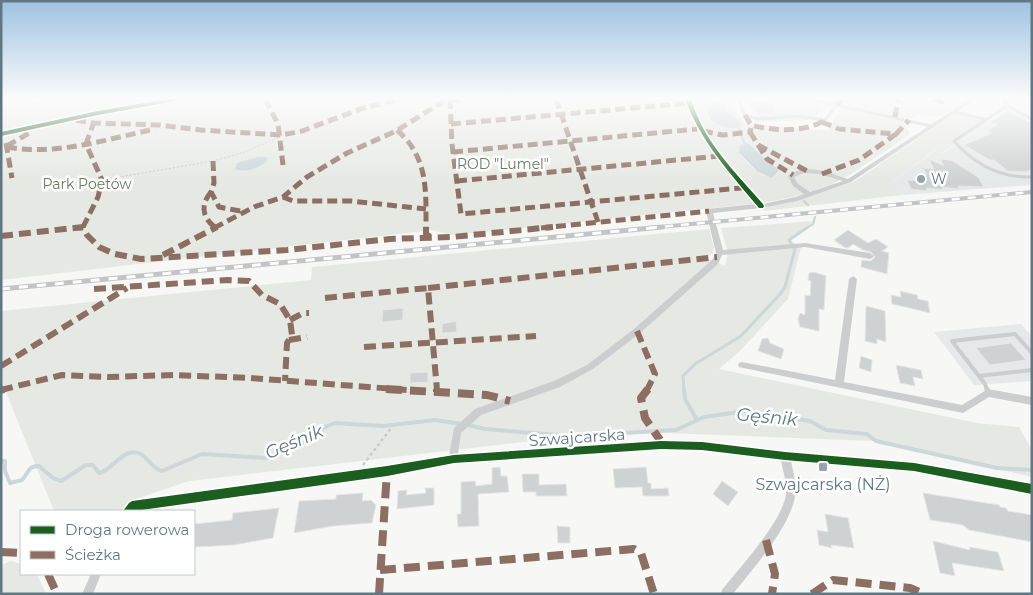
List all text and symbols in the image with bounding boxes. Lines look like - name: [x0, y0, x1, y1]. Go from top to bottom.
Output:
- park label: ROD "Lumel": [457, 155, 549, 173]
- place label: W: [931, 170, 947, 188]
- marker: W: [915, 173, 927, 185]
- park label: Park Poetów: [42, 175, 132, 193]
- water label: Gęśnik: [736, 403, 800, 431]
- water label: Gęśnik: [261, 419, 328, 464]
- street label: Szwajcarska: [528, 425, 626, 450]
- marker: Szwajcarska (NŻ): [817, 461, 829, 473]
- place label: Szwajcarska (NŻ): [755, 475, 891, 494]
- legend: [20, 510, 195, 575]
- text: Droga rowerowa: [65, 520, 189, 539]
- text: Ścieżka: [65, 545, 121, 564]

